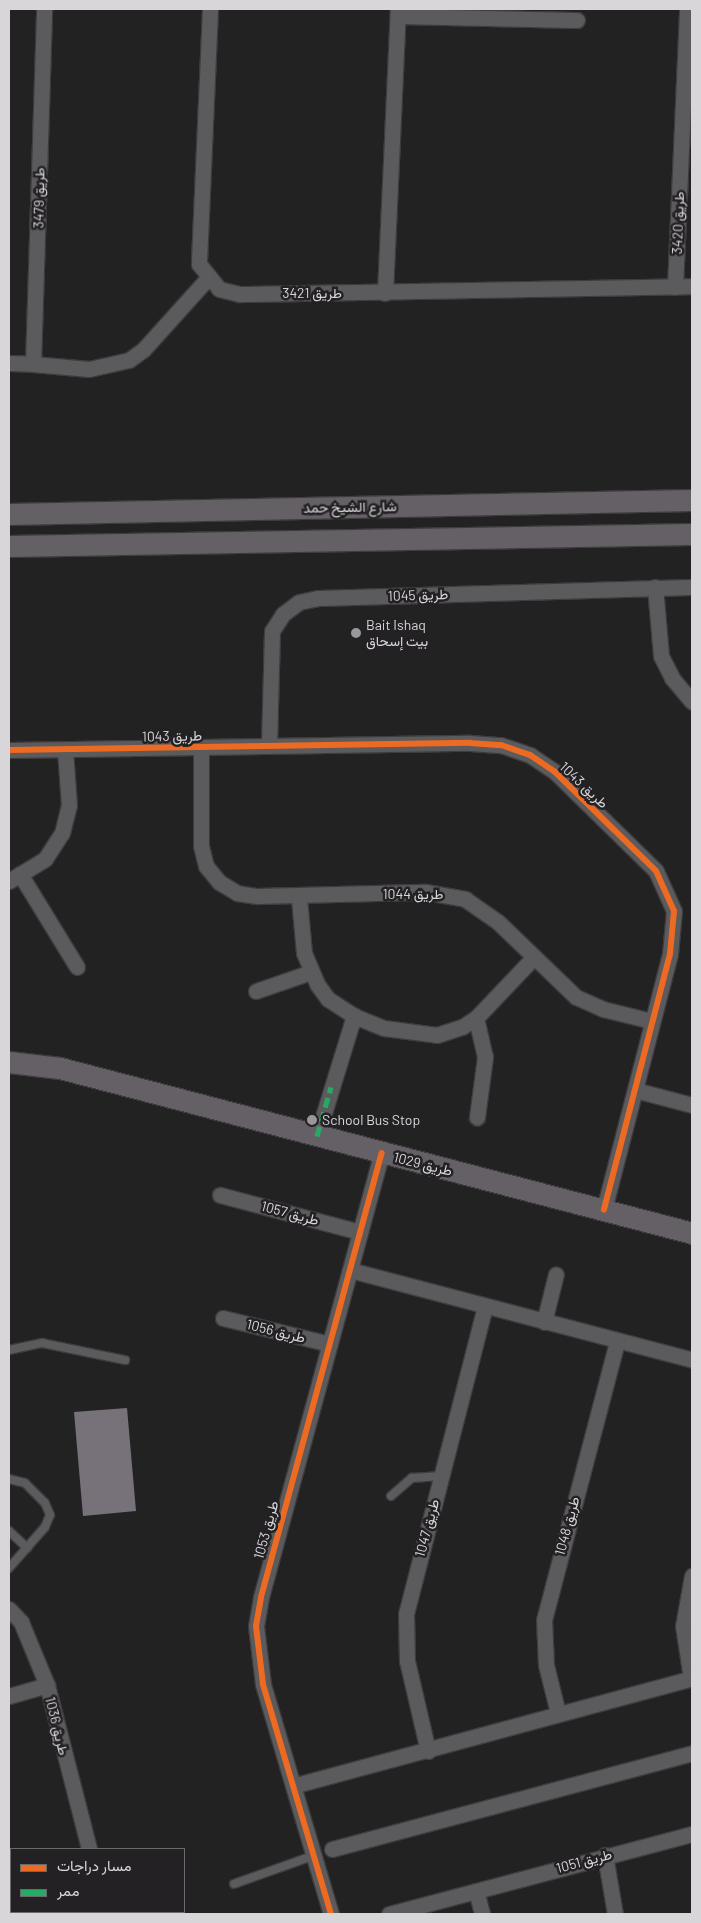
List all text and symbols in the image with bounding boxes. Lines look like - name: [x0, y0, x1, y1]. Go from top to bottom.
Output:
- street label: طريق 3479: [30, 167, 48, 229]
- street label: طريق 3420: [669, 191, 687, 255]
- street label: طريق 3421: [282, 285, 342, 301]
- street label: شارع الشيخ حمد: [303, 498, 397, 516]
- street label: طريق 1045: [388, 586, 448, 604]
- place label: Bait Ishaq بيت إسحاق: [366, 617, 428, 650]
- marker: Bait Ishaq بيت إسحاق: [350, 627, 362, 639]
- street label: طريق 1043: [142, 727, 202, 745]
- street label: طريق 1043: [556, 758, 612, 812]
- street label: طريق 1044: [383, 886, 443, 902]
- place label: School Bus Stop: [322, 1112, 420, 1128]
- marker: School Bus Stop: [306, 1114, 318, 1126]
- street label: طريق 1029: [392, 1149, 454, 1179]
- street label: طريق 1057: [259, 1197, 321, 1229]
- street label: طريق 1056: [245, 1316, 307, 1346]
- street label: طريق 1048: [551, 1495, 583, 1557]
- street label: طريق 1047: [411, 1497, 443, 1559]
- street label: طريق 1053: [250, 1499, 282, 1561]
- street label: طريق 1036: [42, 1695, 72, 1757]
- street label: طريق 1051: [554, 1846, 614, 1876]
- legend: [10, 1848, 185, 1913]
- text: مسار دراجات: [57, 1856, 132, 1874]
- text: ممر: [57, 1881, 79, 1899]

